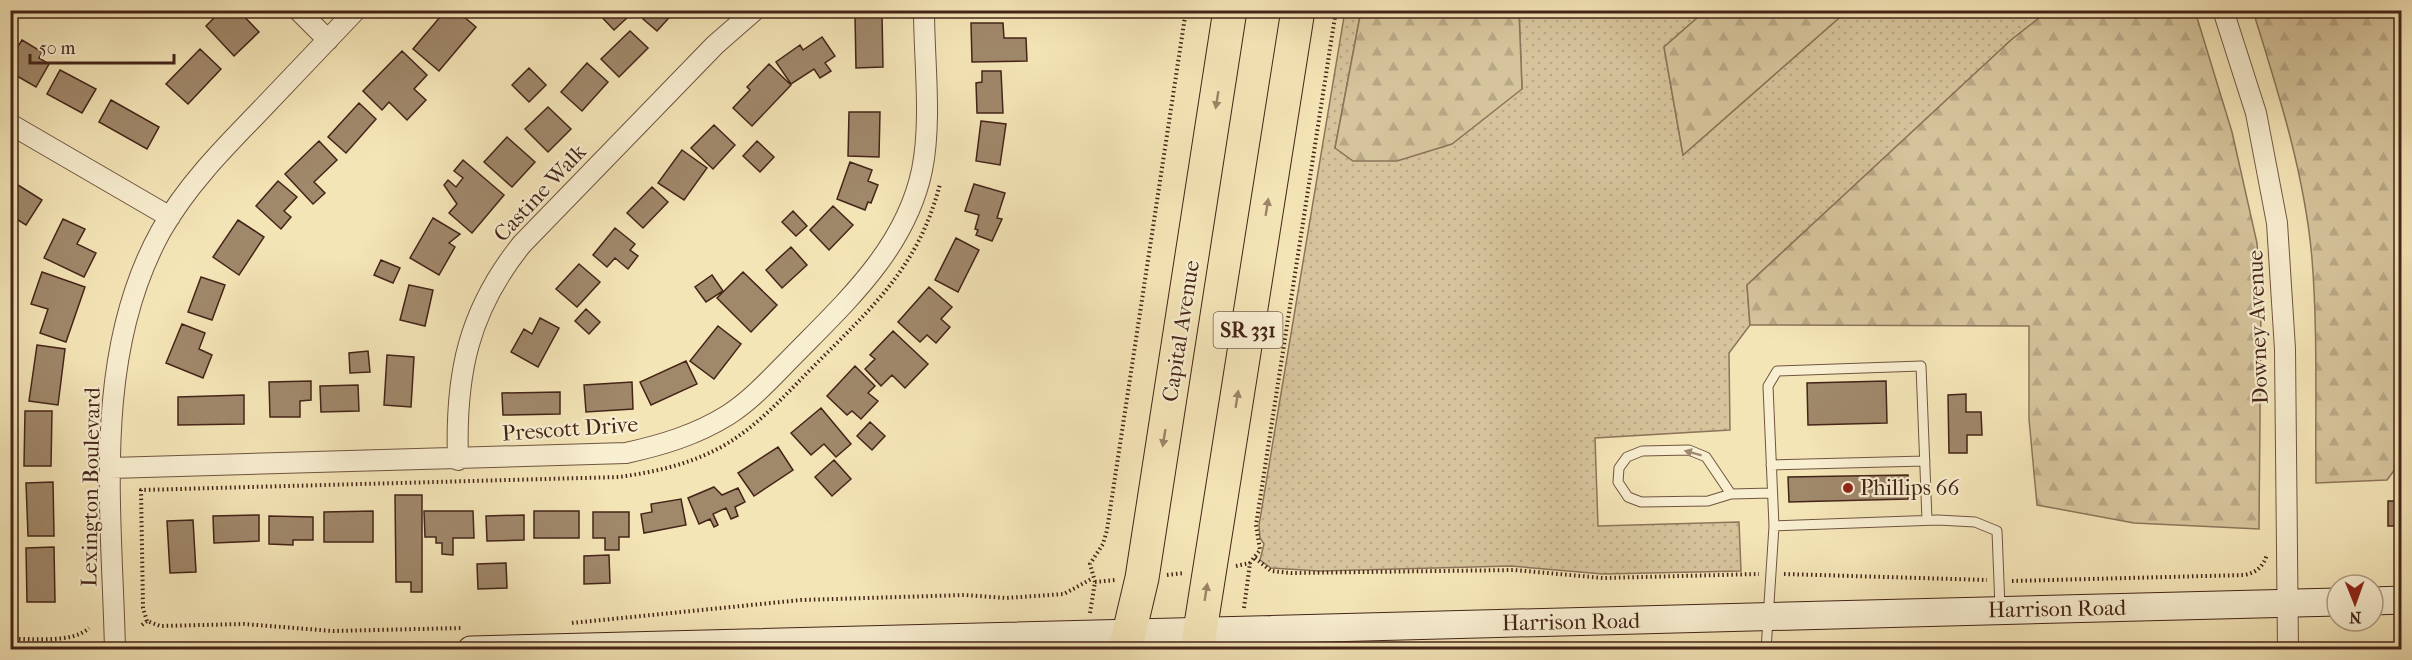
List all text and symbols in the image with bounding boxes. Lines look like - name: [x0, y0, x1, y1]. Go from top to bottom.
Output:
- scale bar: [30, 27, 174, 65]
- text: 50 m: [39, 38, 76, 59]
- one-way arrow: [1212, 91, 1221, 110]
- street label: Castine Walk: [488, 139, 592, 247]
- one-way arrow: [1263, 197, 1272, 216]
- street label: Downey Avenue: [2242, 249, 2274, 405]
- street label: Capital Avenue: [1157, 258, 1205, 404]
- road number: SR 331: [1214, 312, 1282, 348]
- street label: Lexington Boulevard: [76, 386, 106, 587]
- one-way arrow: [1233, 390, 1242, 409]
- street label: Prescott Drive: [501, 411, 639, 447]
- one-way arrow: [1159, 429, 1168, 448]
- one-way arrow: [1684, 447, 1702, 457]
- place label: Phillips 66: [1860, 475, 1959, 501]
- marker: Phillips 66: [1841, 481, 1855, 495]
- north arrow: [2325, 573, 2385, 633]
- one-way arrow: [1202, 582, 1211, 601]
- street label: Harrison Road: [1988, 595, 2127, 623]
- street label: Harrison Road: [1502, 608, 1641, 636]
- text: N: [2348, 608, 2361, 627]

